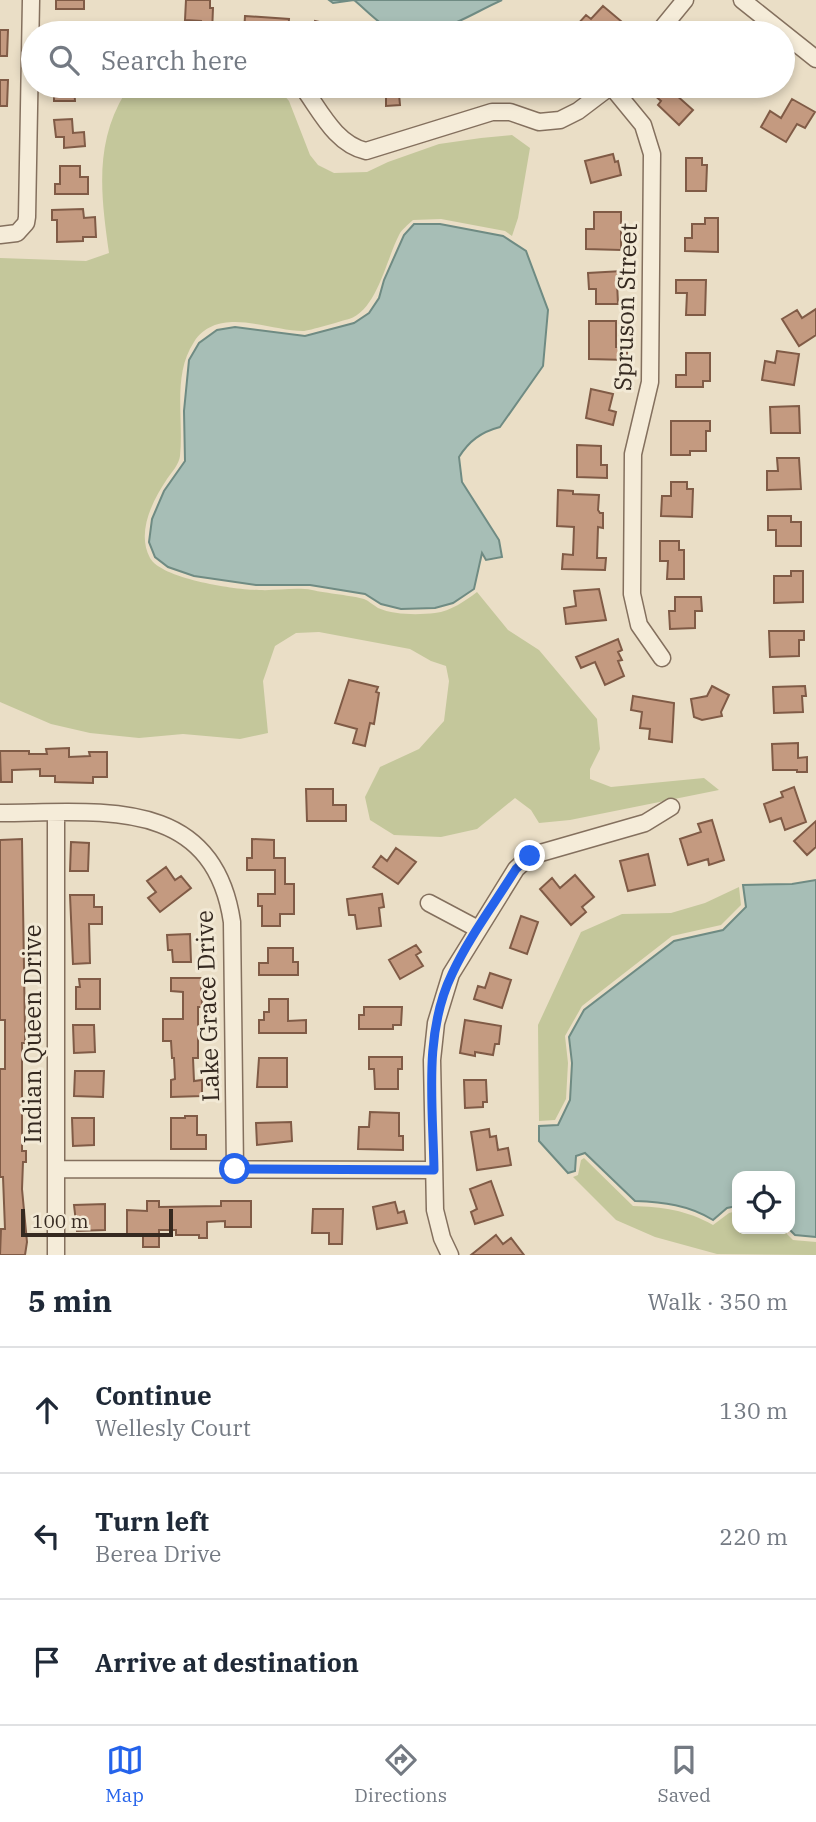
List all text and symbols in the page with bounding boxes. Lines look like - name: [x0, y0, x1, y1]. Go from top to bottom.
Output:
- search box: [21, 21, 795, 98]
- icon: search: [45, 41, 83, 79]
- text: Search here: [101, 43, 247, 77]
- street label: Spruson Street: [606, 222, 644, 392]
- route end: [514, 840, 545, 871]
- street label: Lake Grace Drive: [188, 910, 226, 1102]
- street label: Indian Queen Drive: [16, 924, 48, 1144]
- route start: [219, 1153, 250, 1184]
- map controls: [732, 1171, 795, 1234]
- button: locate: [732, 1171, 795, 1234]
- scale bar: [21, 1206, 173, 1238]
- text: 100 m: [32, 1209, 89, 1233]
- text: 5 min: [28, 1281, 112, 1320]
- text: Walk · 350 m: [647, 1286, 788, 1316]
- text: Continue: [95, 1378, 212, 1412]
- icon: ahead: [28, 1391, 66, 1429]
- text: 130 m: [719, 1395, 788, 1425]
- text: Wellesly Court: [95, 1412, 251, 1442]
- text: Turn left: [95, 1504, 209, 1538]
- icon: left: [28, 1517, 66, 1555]
- text: 220 m: [719, 1521, 788, 1551]
- text: Berea Drive: [95, 1538, 221, 1568]
- icon: arrive: [28, 1643, 66, 1681]
- text: Arrive at destination: [95, 1645, 359, 1679]
- tab: Map: [105, 1741, 144, 1807]
- tab: Directions: [354, 1741, 447, 1807]
- tab: Saved: [658, 1741, 711, 1807]

